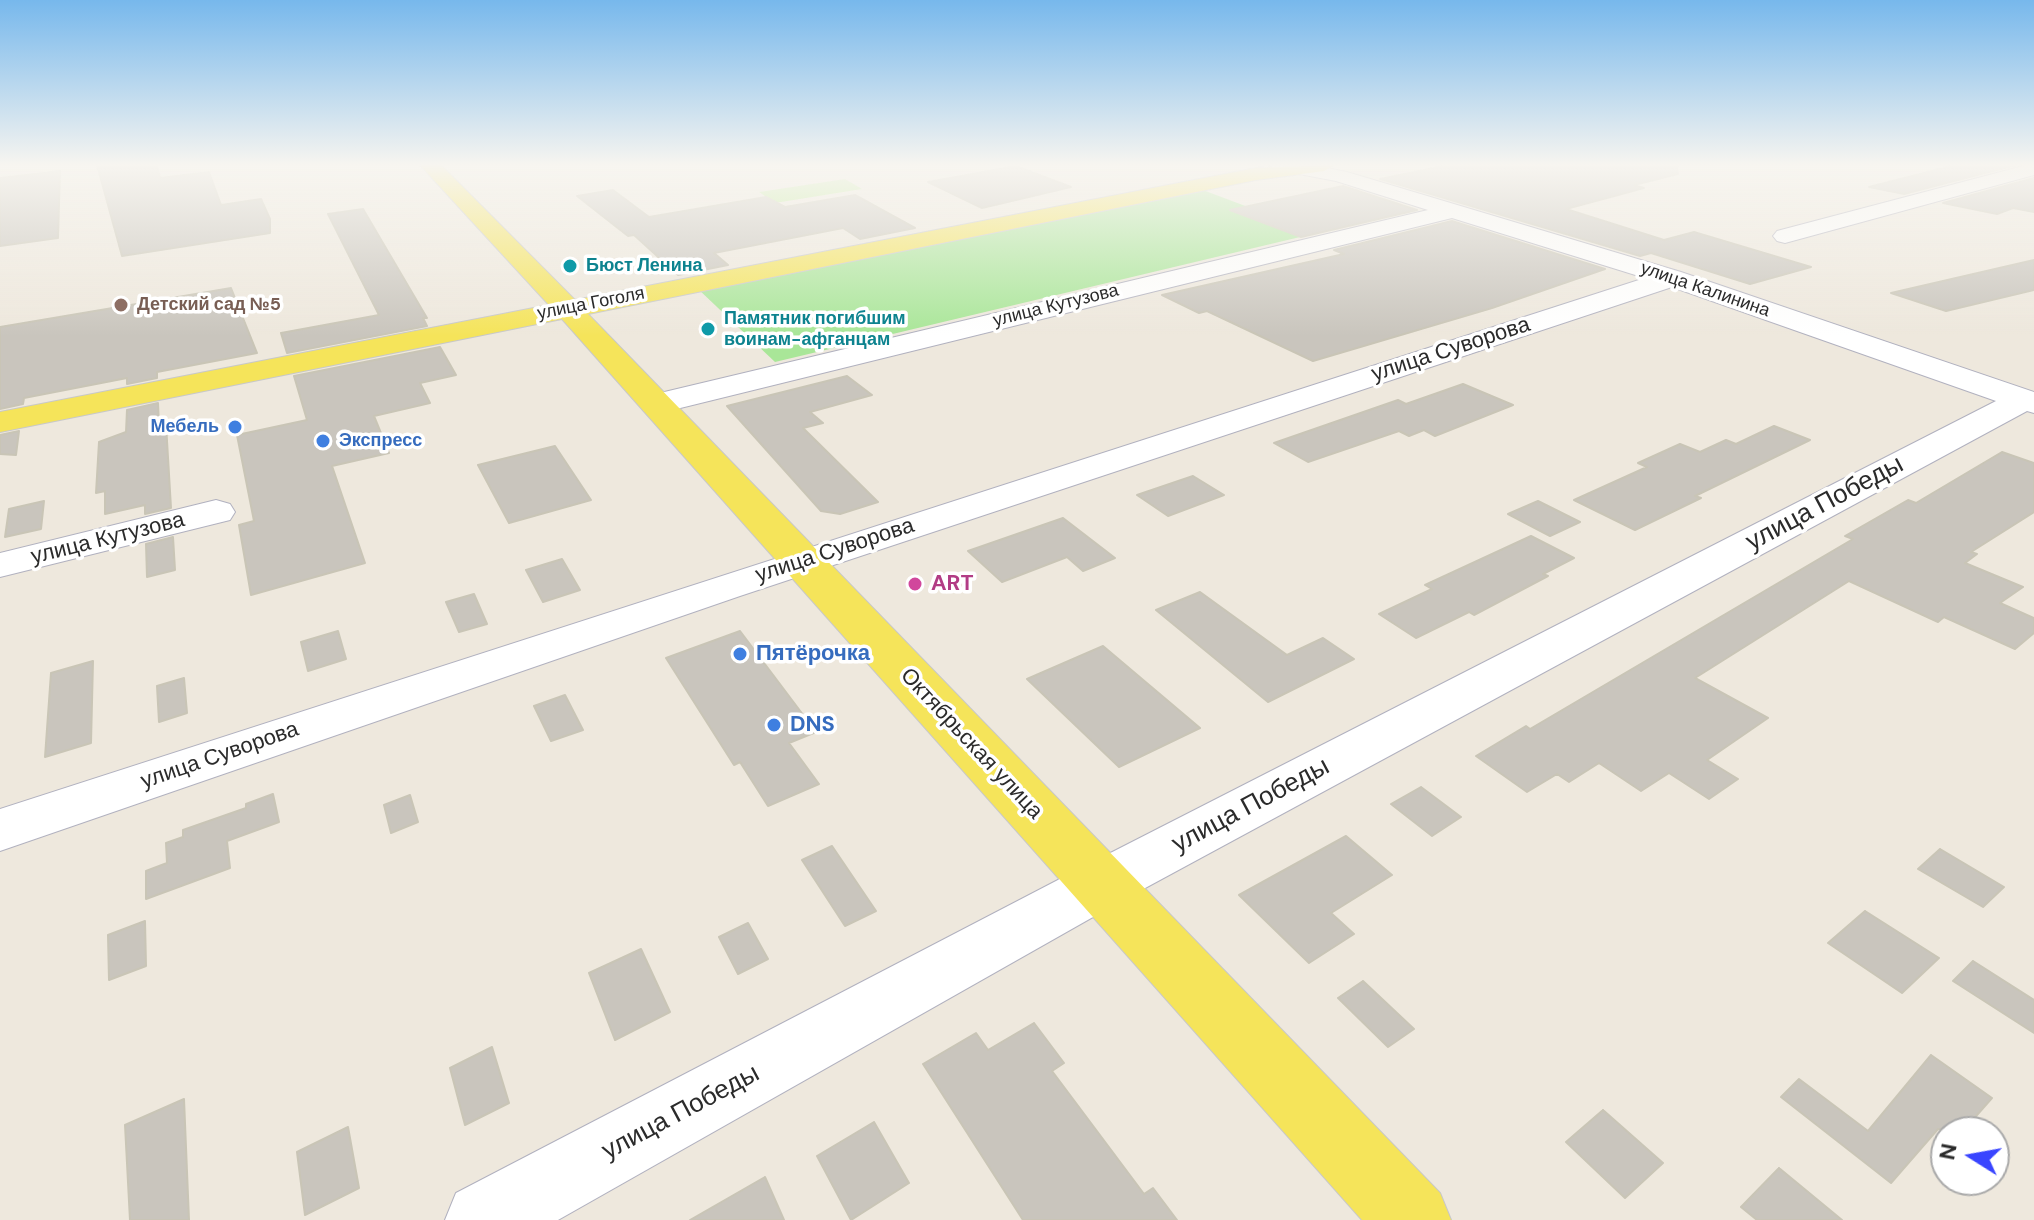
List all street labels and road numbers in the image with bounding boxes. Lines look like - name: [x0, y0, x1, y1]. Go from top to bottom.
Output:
- street label: улица Калинина: [1638, 258, 1772, 322]
- street label: улица Кутузова: [991, 280, 1121, 332]
- street label: улица Гоголя: [536, 283, 646, 325]
- street label: улица Суворова: [1368, 312, 1534, 388]
- street label: улица Победы: [1741, 449, 1909, 559]
- street label: улица Кутузова: [29, 507, 187, 571]
- street label: улица Суворова: [752, 513, 918, 589]
- street label: Октябрьская улица: [894, 663, 1048, 825]
- street label: улица Суворова: [138, 717, 302, 795]
- street label: улица Победы: [1167, 751, 1335, 861]
- street label: улица Победы: [597, 1058, 765, 1168]

